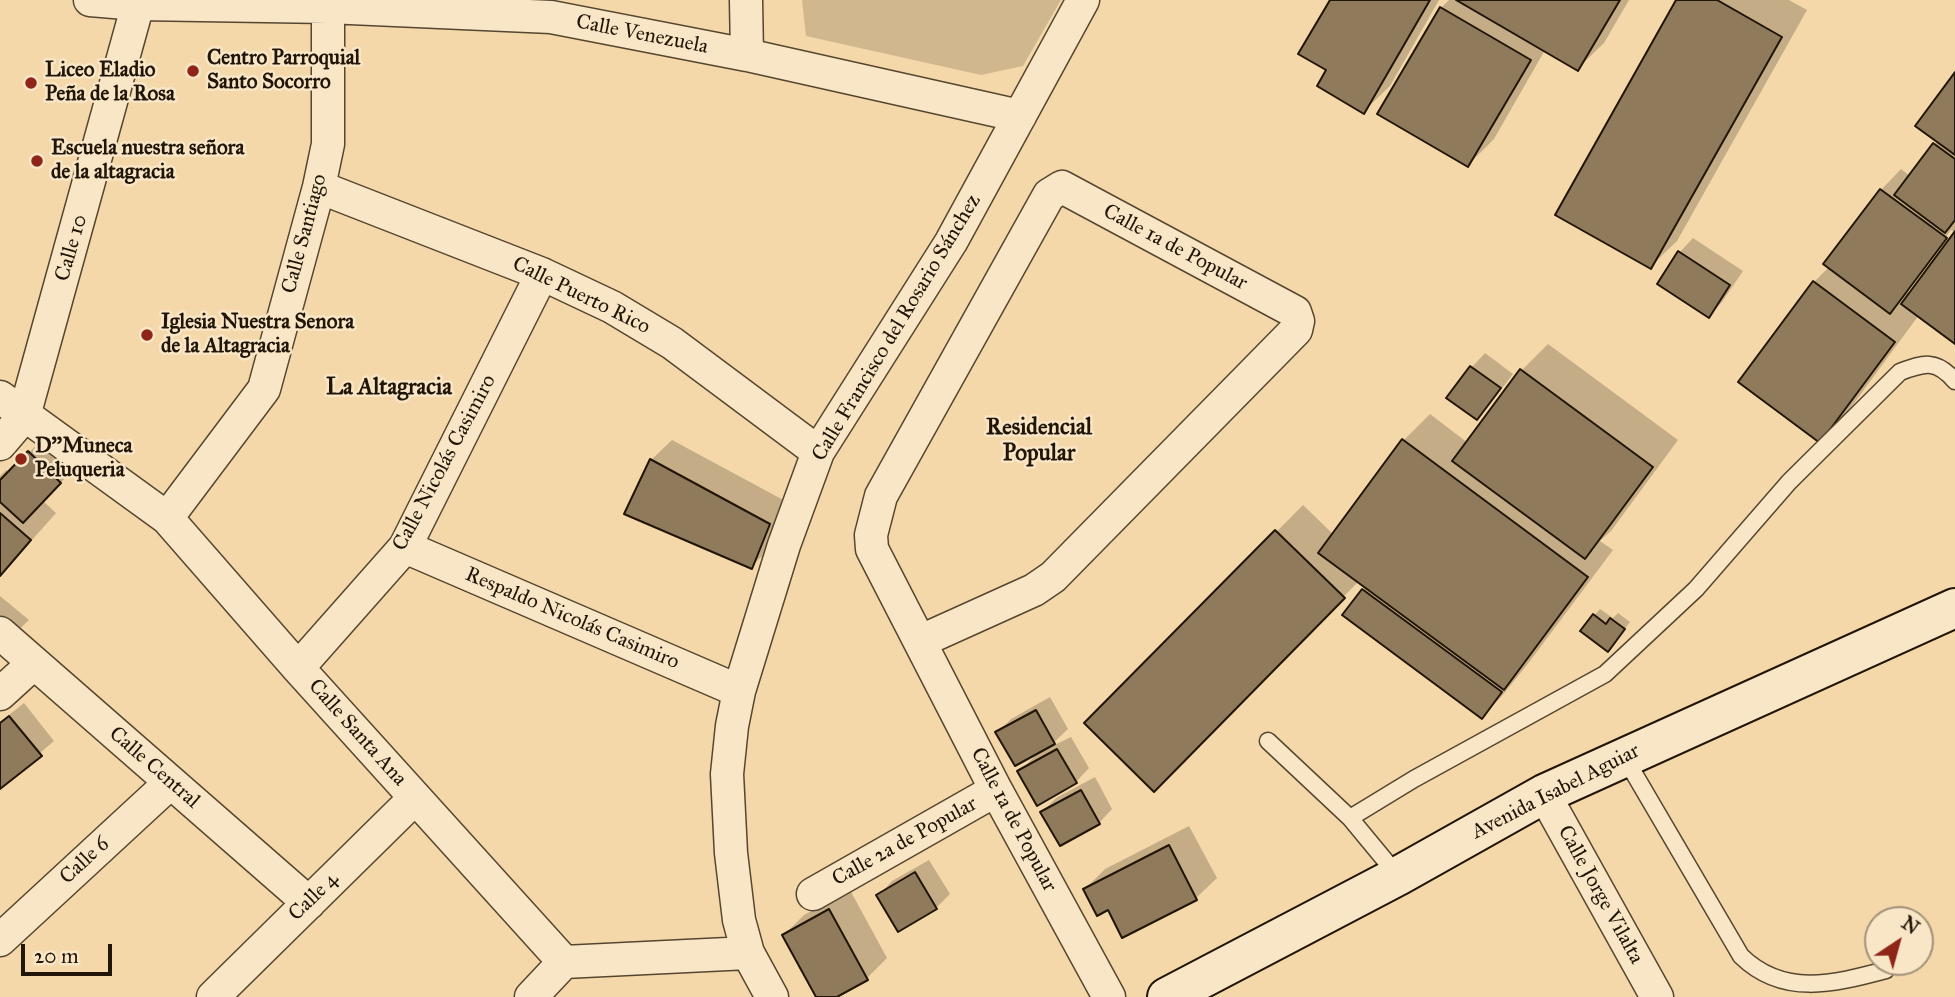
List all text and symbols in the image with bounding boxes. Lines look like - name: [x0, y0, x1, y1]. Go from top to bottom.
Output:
- street label: Calle Venezuela: [574, 10, 710, 60]
- place label: Centro Parroquial Santo Socorro: [207, 46, 360, 96]
- place label: Liceo Eladio Peña de la Rosa: [45, 58, 175, 108]
- marker: Centro Parroquial Santo Socorro: [185, 63, 201, 79]
- marker: Liceo Eladio Peña de la Rosa: [23, 75, 39, 91]
- place label: Escuela nuestra señora de la altagracia: [51, 136, 244, 186]
- marker: Escuela nuestra señora de la altagracia: [29, 153, 45, 169]
- street label: Calle Santiago: [277, 172, 333, 296]
- street label: Calle Francisco del Rosario Sánchez: [807, 190, 987, 466]
- street label: Calle 1a de Popular: [1099, 199, 1251, 297]
- street label: Calle 10: [50, 212, 94, 284]
- street label: Calle Puerto Rico: [508, 252, 654, 340]
- place label: Iglesia Nuestra Senora de la Altagracia: [161, 310, 354, 360]
- marker: Iglesia Nuestra Senora de la Altagracia: [139, 327, 155, 343]
- street label: Calle Nicolás Casimiro: [388, 371, 502, 555]
- district label: La Altagracia: [326, 374, 452, 402]
- district label: Residencial Popular: [986, 414, 1092, 468]
- place label: D''Muneca Peluqueria: [35, 434, 132, 484]
- marker: D''Muneca Peluqueria: [13, 451, 29, 467]
- street label: Respaldo Nicolás Casimiro: [461, 562, 683, 676]
- street label: Calle Santa Ana: [302, 674, 412, 792]
- street label: Calle Central: [103, 722, 205, 814]
- street label: Avenida Isabel Aguiar: [1468, 739, 1644, 845]
- street label: Calle 1a de Popular: [964, 744, 1062, 896]
- street label: Calle 2a de Popular: [828, 792, 982, 892]
- street label: Calle Jorge Vilalta: [1552, 821, 1648, 969]
- street label: Calle 6: [55, 832, 115, 890]
- street label: Calle 4: [284, 867, 344, 927]
- north arrow: [1864, 906, 1934, 976]
- text: N: [1897, 911, 1924, 939]
- scale bar: [24, 930, 116, 974]
- text: 20 m: [34, 943, 79, 969]

